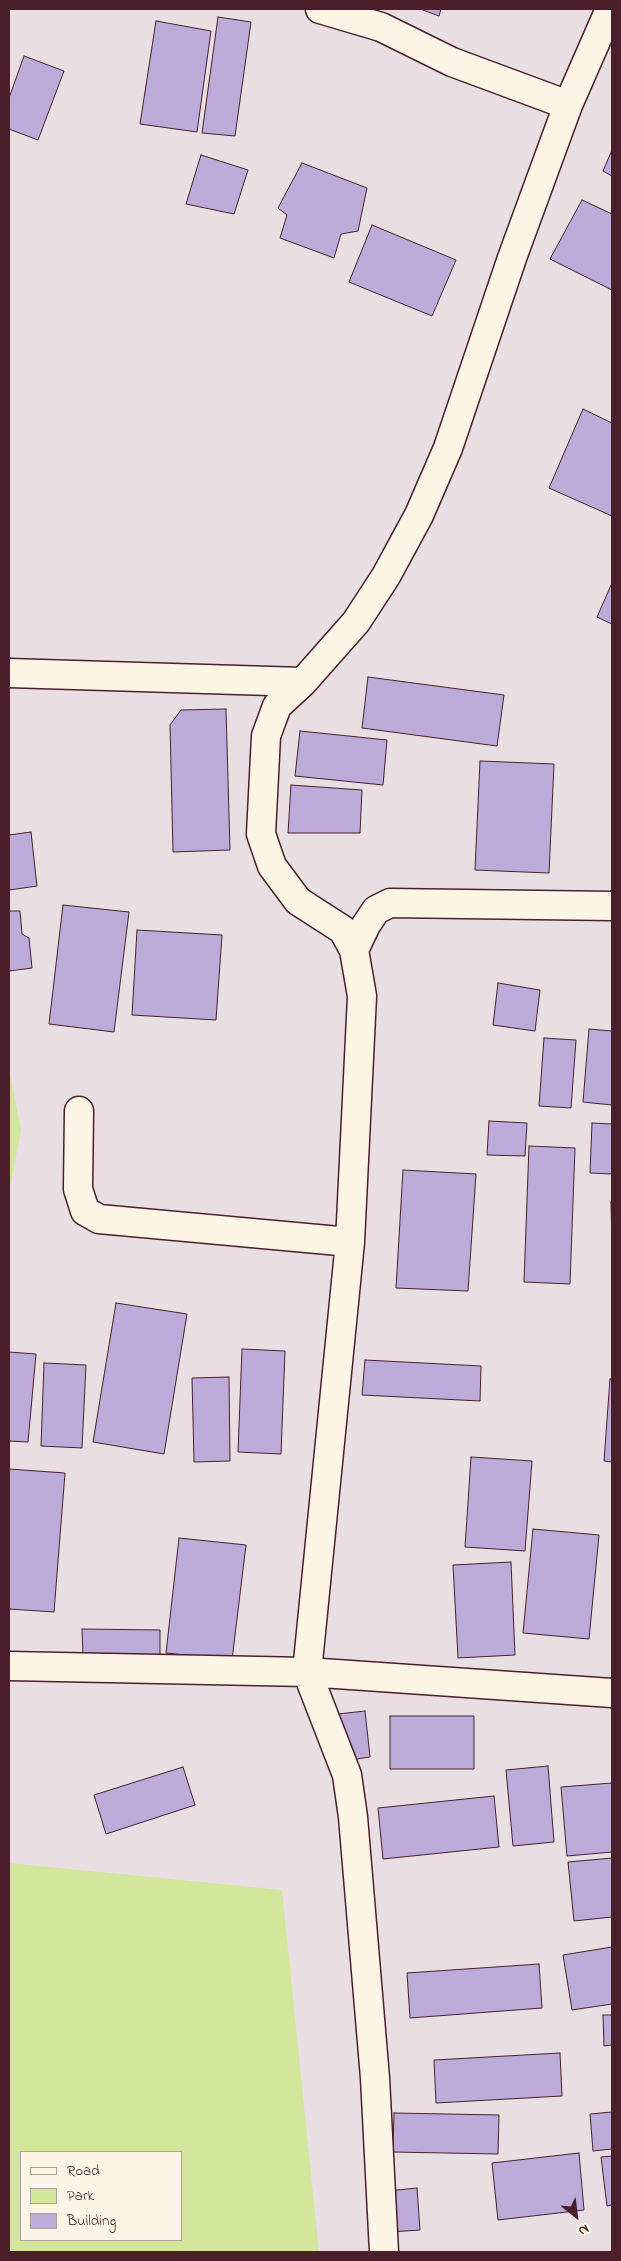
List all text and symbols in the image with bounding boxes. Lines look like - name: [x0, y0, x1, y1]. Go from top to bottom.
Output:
- legend: [20, 2151, 182, 2241]
- text: Road: [67, 2160, 100, 2182]
- text: Park: [67, 2185, 94, 2207]
- north arrow: [551, 2191, 601, 2241]
- text: Building: [67, 2210, 116, 2232]
- text: N: [574, 2218, 593, 2241]

